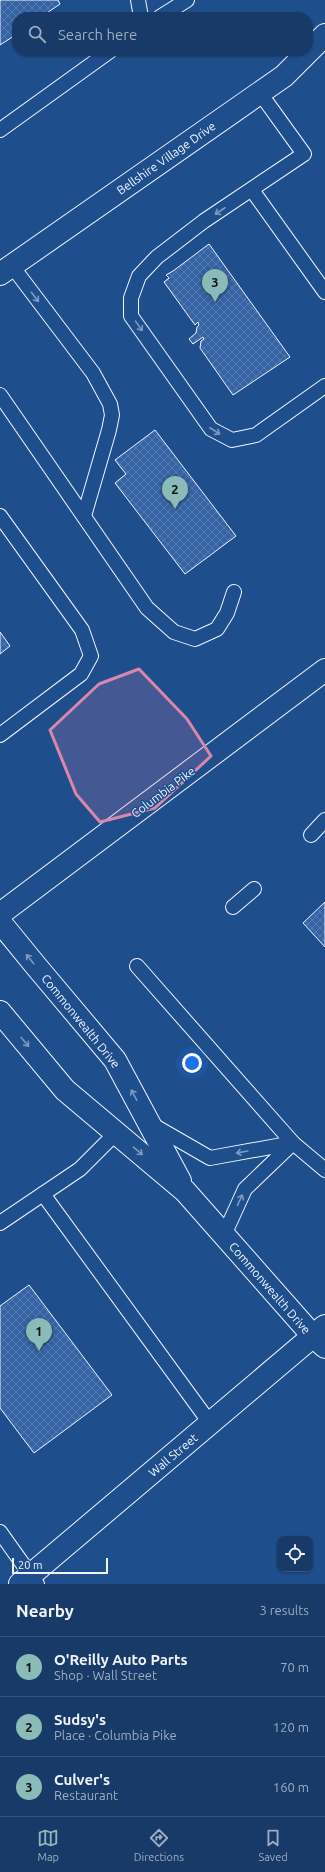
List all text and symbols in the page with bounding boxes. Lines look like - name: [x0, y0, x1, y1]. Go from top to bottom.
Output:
- search box: [12, 12, 313, 56]
- icon: search: [26, 23, 48, 45]
- text: Search here: [58, 26, 137, 43]
- street label: Bellshire Village Drive: [114, 119, 218, 197]
- one-way arrow: [215, 207, 226, 215]
- pin: 3: [202, 269, 228, 302]
- one-way arrow: [31, 291, 39, 302]
- one-way arrow: [135, 320, 143, 331]
- one-way arrow: [209, 427, 221, 435]
- pin: 2: [162, 476, 188, 509]
- street label: Columbia Pike: [129, 764, 197, 820]
- one-way arrow: [25, 953, 34, 964]
- street label: Commonwealth Drive: [39, 972, 123, 1070]
- one-way arrow: [20, 1036, 29, 1047]
- your location: [182, 1053, 202, 1073]
- one-way arrow: [129, 1089, 137, 1101]
- one-way arrow: [132, 1147, 143, 1156]
- one-way arrow: [236, 1149, 249, 1157]
- one-way arrow: [237, 1194, 244, 1206]
- street label: Commonwealth Drive: [227, 1240, 313, 1336]
- pin: 1: [26, 1318, 52, 1351]
- street label: Wall Street: [146, 1431, 200, 1479]
- map controls: [277, 1536, 313, 1572]
- button: locate: [277, 1536, 313, 1572]
- scale bar: [12, 1556, 108, 1575]
- text: 20 m: [18, 1559, 42, 1571]
- text: Nearby: [16, 1601, 74, 1620]
- text: 3 results: [259, 1603, 309, 1617]
- text: O'Reilly Auto Parts: [54, 1651, 188, 1668]
- text: 1: [25, 1660, 33, 1674]
- text: 70 m: [280, 1660, 309, 1674]
- text: Shop · Wall Street: [54, 1668, 157, 1682]
- text: Sudsy's: [54, 1711, 106, 1728]
- text: 2: [25, 1720, 33, 1734]
- text: 120 m: [273, 1720, 309, 1734]
- text: Place · Columbia Pike: [54, 1728, 177, 1742]
- text: Culver's: [54, 1771, 110, 1788]
- text: 3: [25, 1780, 33, 1794]
- text: 160 m: [273, 1780, 309, 1794]
- text: Restaurant: [54, 1788, 118, 1802]
- tab: Map: [37, 1827, 59, 1863]
- tab: Directions: [134, 1827, 184, 1863]
- tab: Saved: [258, 1827, 288, 1863]

